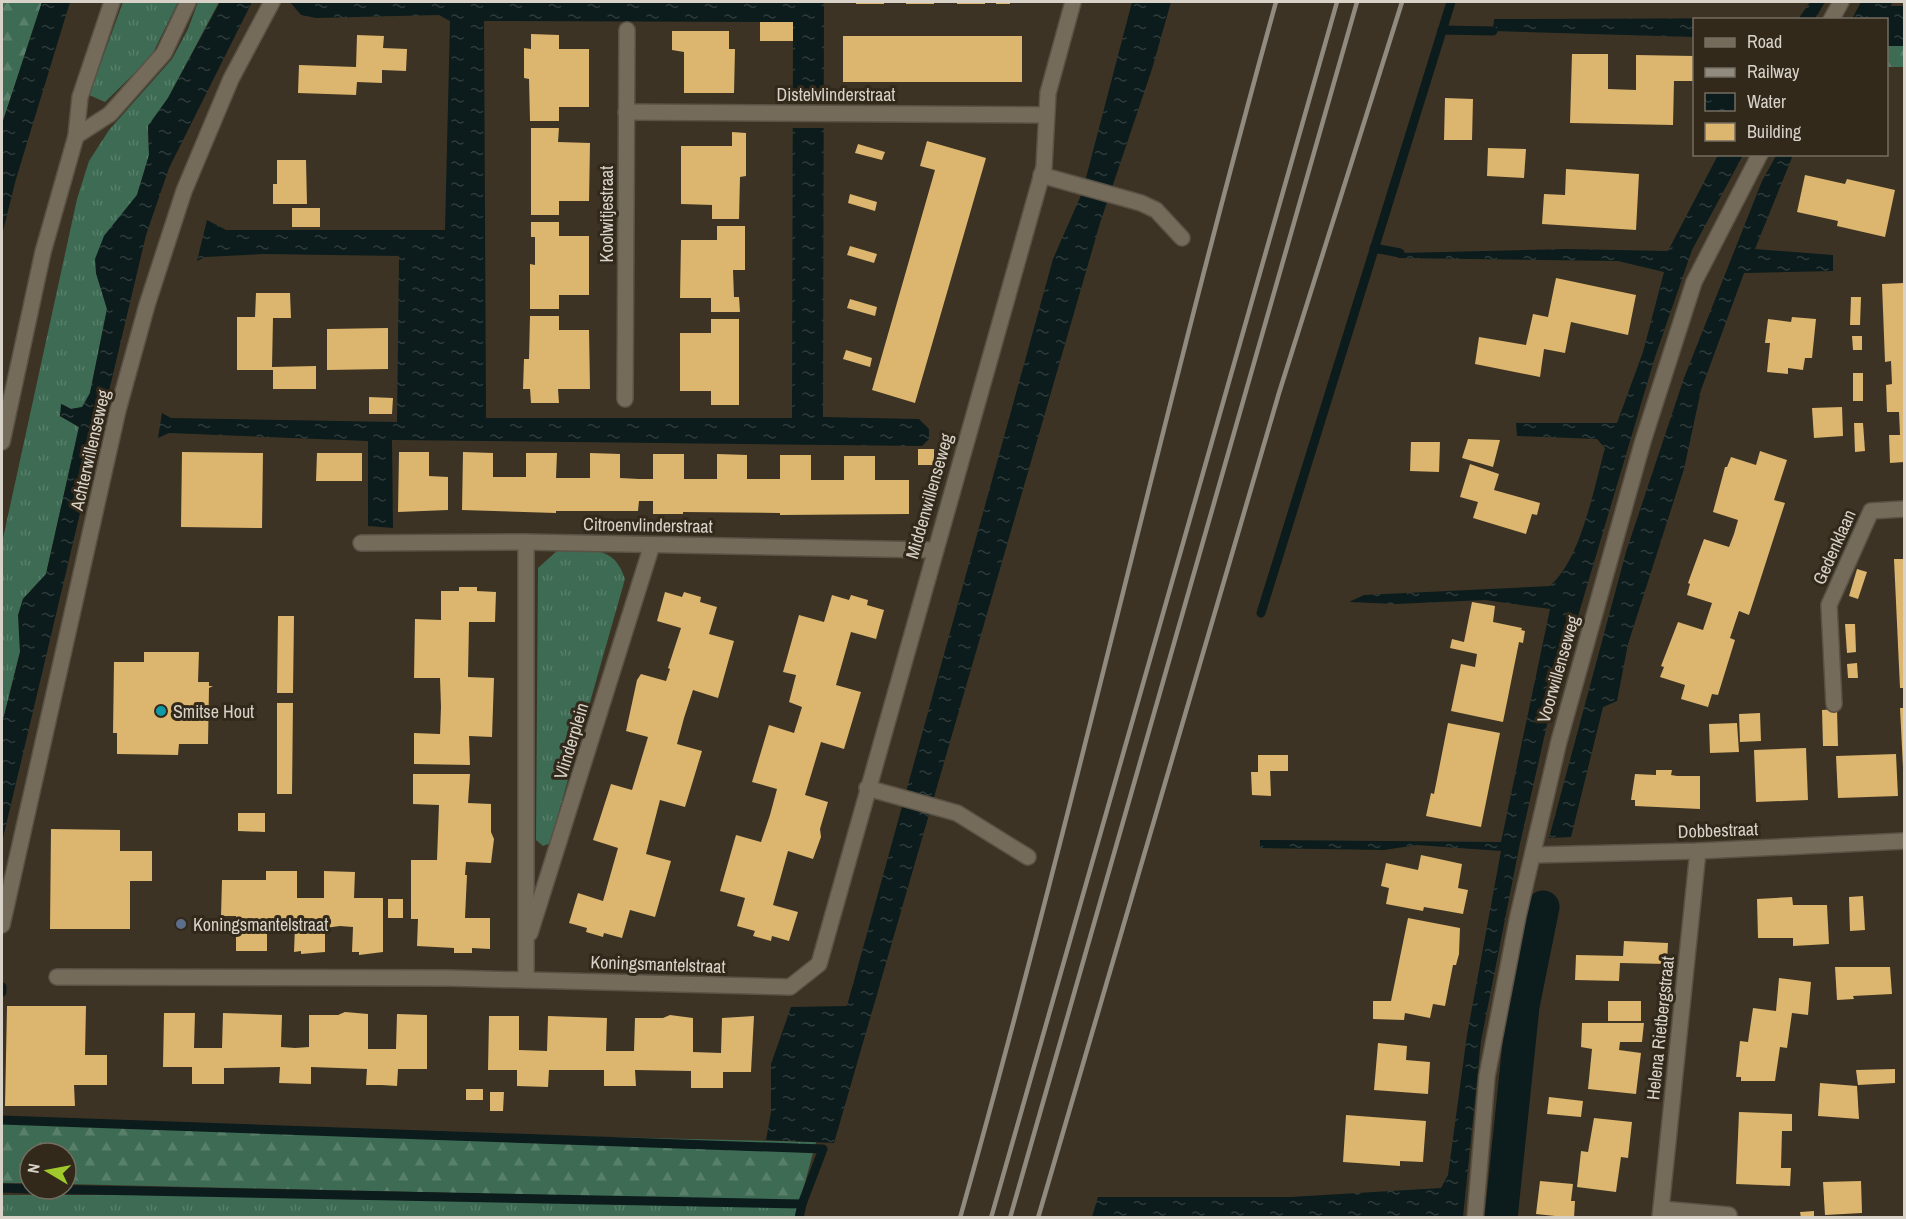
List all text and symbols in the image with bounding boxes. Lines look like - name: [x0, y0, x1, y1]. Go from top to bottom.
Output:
- legend: [1693, 18, 1888, 156]
- text: Road: [1747, 29, 1782, 54]
- text: Railway: [1747, 59, 1800, 84]
- street label: Distelvlinderstraat: [777, 82, 895, 107]
- text: Water: [1747, 89, 1786, 114]
- text: Building: [1747, 119, 1802, 144]
- street label: Koolwitjestraat: [594, 166, 619, 262]
- street label: Achterwillenseweg: [64, 386, 116, 514]
- street label: Middenwillenseweg: [899, 429, 959, 562]
- street label: Gedenklaan: [1806, 506, 1862, 588]
- street label: Citroenvlinderstraat: [583, 511, 713, 539]
- street label: Voorwillenseweg: [1531, 612, 1585, 726]
- place label: Smitse Hout: [173, 699, 254, 724]
- street label: Vlinderplein: [548, 700, 594, 782]
- marker: Smitse Hout: [154, 704, 168, 718]
- street label: Dobbestraat: [1677, 816, 1759, 844]
- place label: Koningsmantelstraat: [193, 912, 328, 937]
- marker: Koningsmantelstraat: [174, 917, 188, 931]
- street label: Koningsmantelstraat: [590, 949, 726, 979]
- street label: Helena Rietbergstraat: [1640, 955, 1680, 1101]
- north arrow: [18, 1141, 78, 1201]
- text: N: [22, 1162, 45, 1175]

